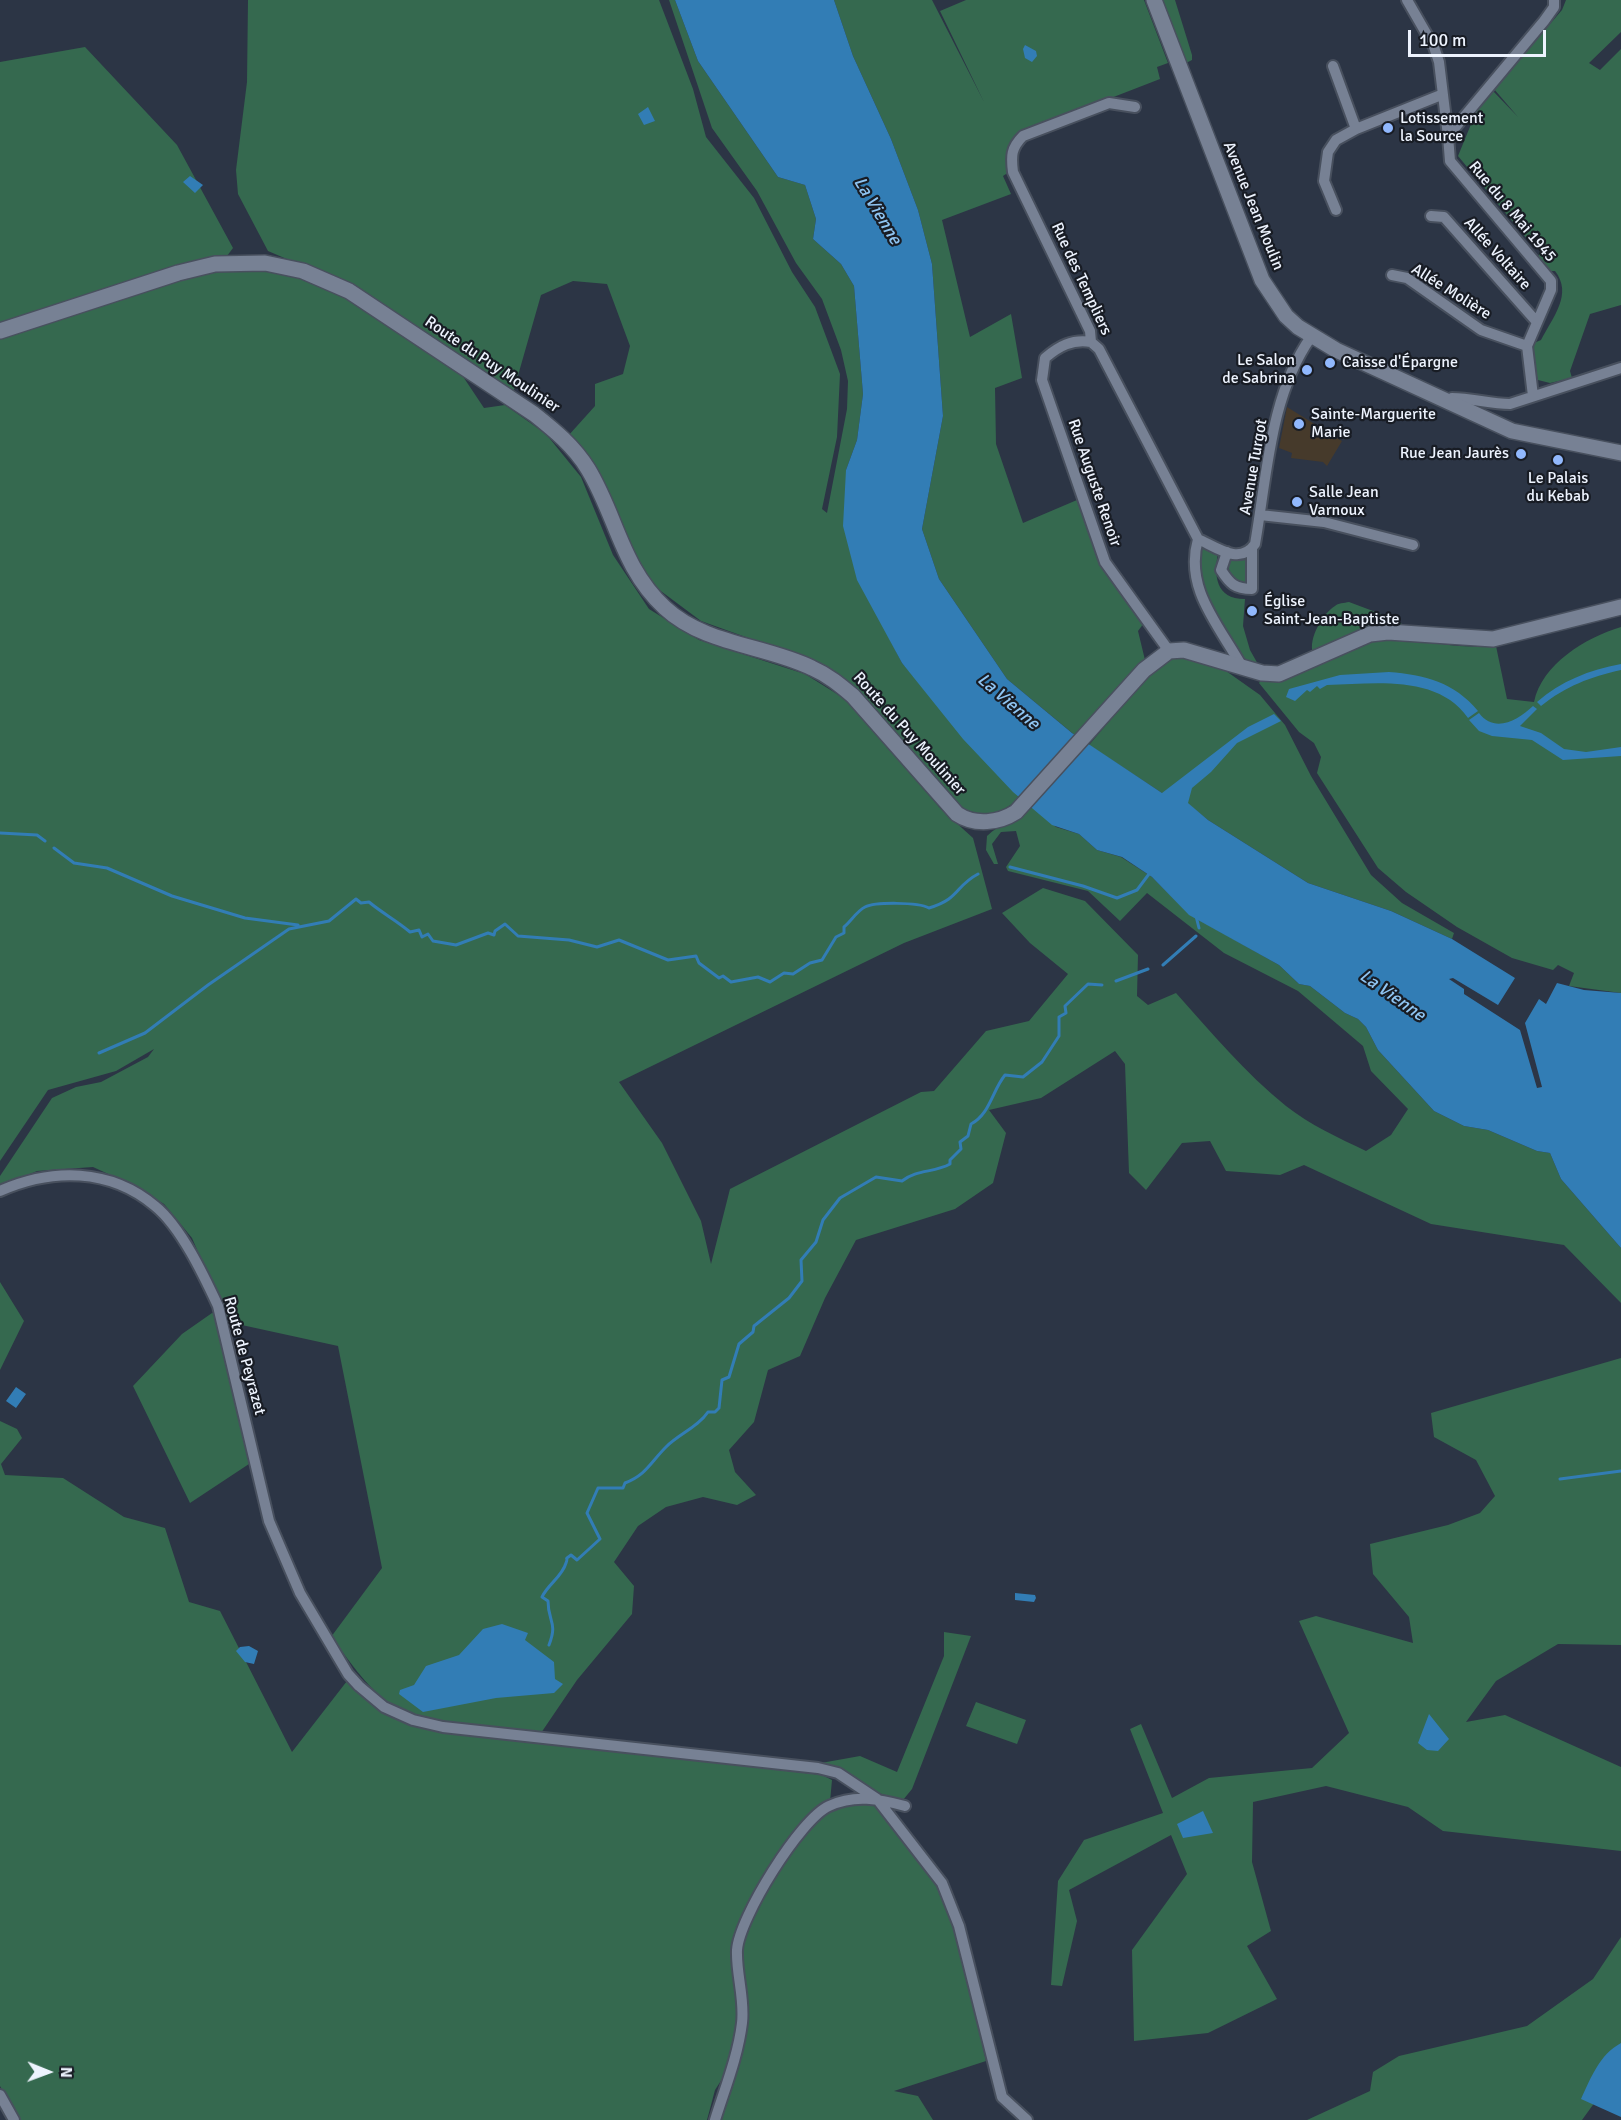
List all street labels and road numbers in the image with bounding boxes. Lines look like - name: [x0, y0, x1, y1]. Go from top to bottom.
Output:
- street label: Avenue Jean Moulin: [1218, 139, 1288, 273]
- street label: Rue du 8 Mai 1945: [1464, 158, 1560, 266]
- street label: Allée Voltaire: [1459, 214, 1535, 294]
- street label: Rue des Templiers: [1046, 220, 1116, 338]
- street label: Allée Molière: [1408, 260, 1494, 324]
- street label: Route du Puy Moulinier: [421, 313, 563, 417]
- street label: Rue Auguste Renoir: [1063, 417, 1125, 549]
- street label: Avenue Turgot: [1236, 418, 1272, 516]
- street label: Route du Puy Moulinier: [849, 669, 969, 799]
- street label: Route de Peyrazet: [219, 1295, 269, 1417]

